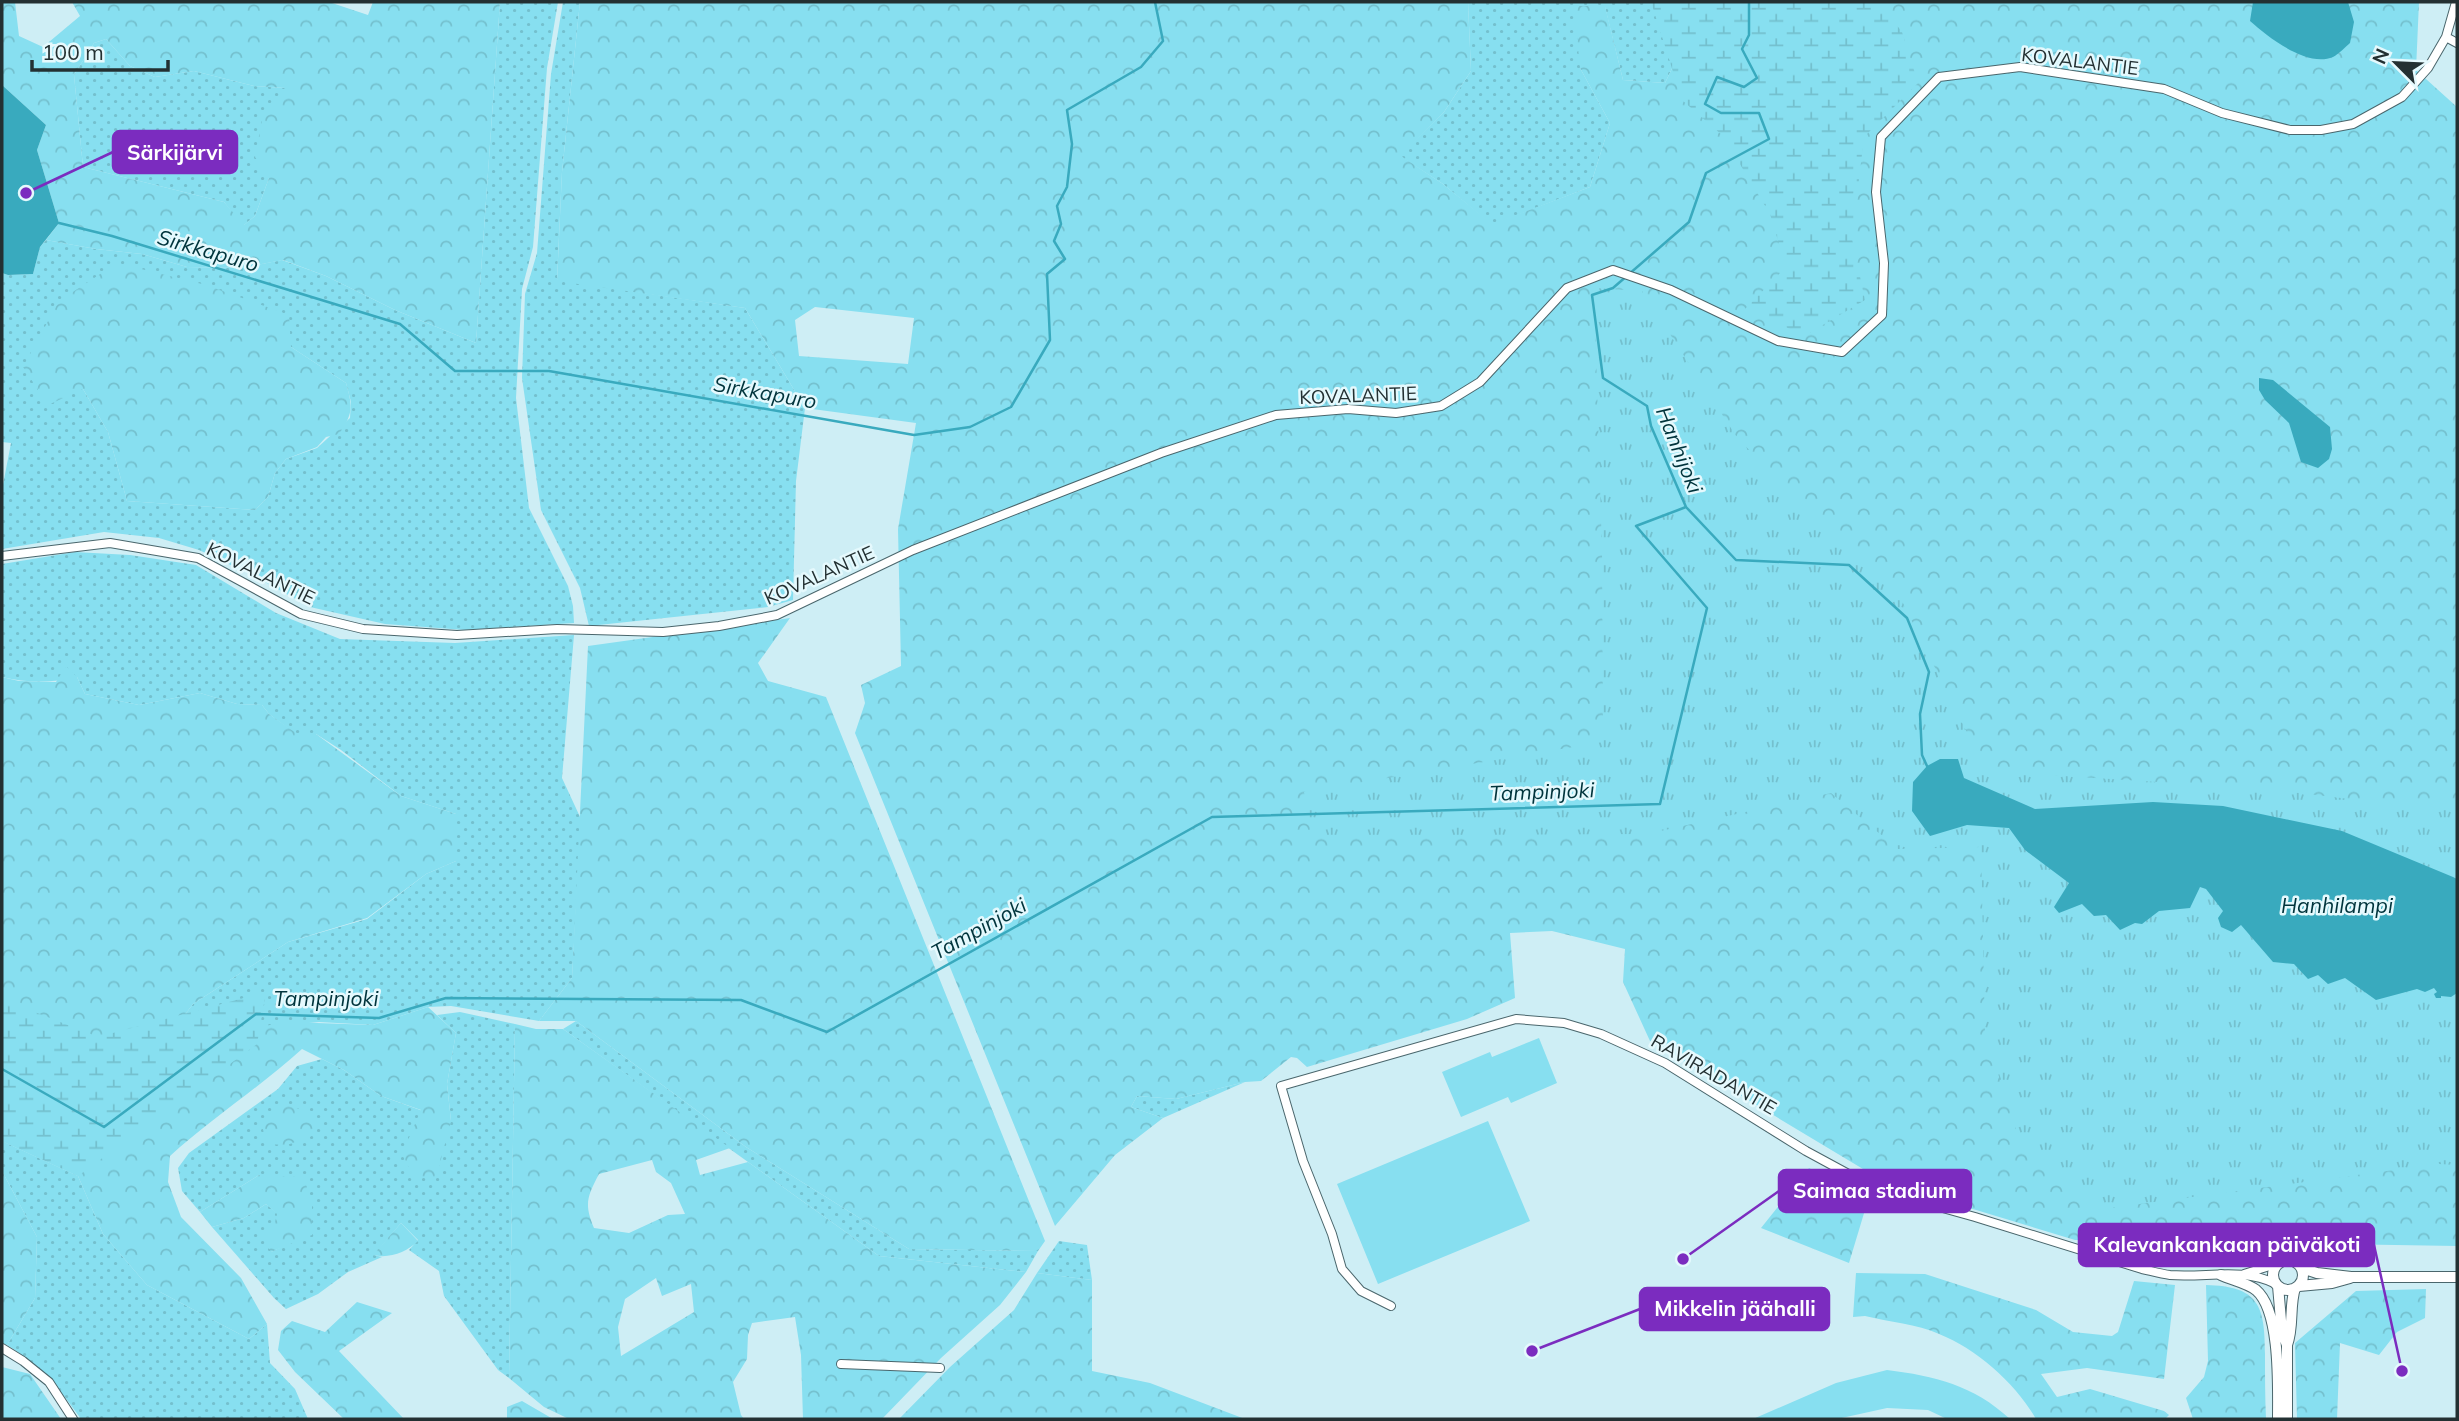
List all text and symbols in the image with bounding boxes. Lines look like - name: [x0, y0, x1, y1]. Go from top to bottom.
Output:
- scale bar: [32, 28, 168, 72]
- north arrow: [2361, 28, 2431, 98]
- text: 100 m: [42, 39, 104, 65]
- street label: KOVALANTIE: [2020, 42, 2140, 80]
- text: N: [2367, 45, 2394, 68]
- callout: Särkijärvi: [113, 131, 237, 173]
- text: Särkijärvi: [127, 139, 223, 165]
- water label: Sirkkapuro: [155, 223, 262, 277]
- water label: Sirkkapuro: [712, 370, 819, 414]
- street label: KOVALANTIE: [1299, 381, 1417, 409]
- water label: Hanhijoki: [1651, 403, 1709, 498]
- street label: KOVALANTIE: [203, 536, 319, 610]
- street label: KOVALANTIE: [760, 540, 878, 610]
- water label: Tampinjoki: [1489, 776, 1596, 806]
- water label: Tampinjoki: [926, 891, 1032, 965]
- water label: Hanhilampi: [2281, 892, 2394, 918]
- water label: Tampinjoki: [274, 985, 379, 1011]
- street label: RAVIRADANTIE: [1647, 1028, 1781, 1120]
- callout: Saimaa stadium: [1779, 1170, 1971, 1212]
- text: Saimaa stadium: [1793, 1177, 1957, 1203]
- callout: Kalevankankaan päiväkoti: [2079, 1224, 2374, 1266]
- text: Kalevankankaan päiväkoti: [2094, 1231, 2360, 1257]
- callout: Mikkelin jäähalli: [1640, 1288, 1829, 1330]
- text: Mikkelin jäähalli: [1654, 1295, 1816, 1321]

